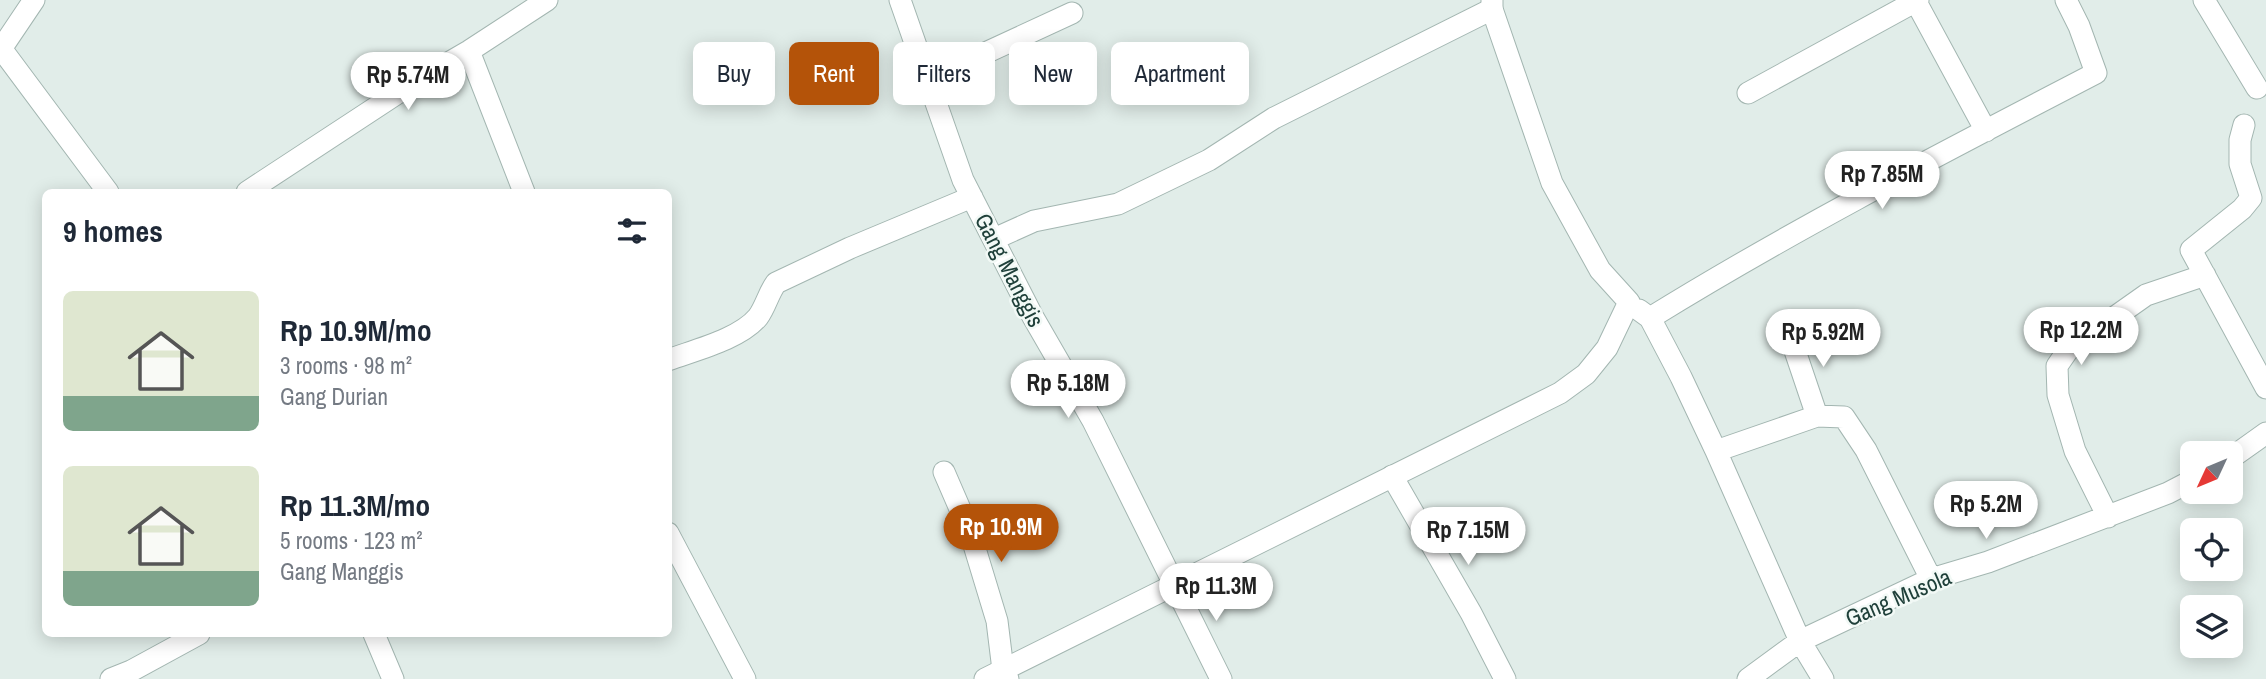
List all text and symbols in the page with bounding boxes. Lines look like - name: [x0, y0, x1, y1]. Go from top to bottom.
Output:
- chip: Buy: [693, 42, 775, 105]
- chip: Rent: [789, 42, 879, 105]
- chip: Filters: [893, 42, 995, 105]
- chip: New: [1009, 42, 1097, 105]
- chip: Apartment: [1111, 42, 1249, 105]
- pin: Rp 5.74M: [336, 52, 480, 112]
- text: Rp 5.74M: [367, 59, 449, 90]
- pin: Rp 7.85M: [1810, 152, 1954, 211]
- text: Rp 7.85M: [1841, 158, 1923, 189]
- street label: Gang Manggis: [968, 208, 1052, 332]
- text: 9 homes: [63, 211, 163, 251]
- icon: filters: [613, 212, 651, 250]
- pin: Rp 12.2M: [2009, 308, 2153, 367]
- text: Rp 10.9M/mo: [280, 310, 432, 350]
- pin: Rp 5.92M: [1751, 310, 1895, 369]
- text: Rp 12.2M: [2040, 314, 2122, 345]
- text: Rp 5.92M: [1782, 316, 1864, 347]
- icon: home: [119, 319, 203, 403]
- text: 3 rooms · 98 m²: [280, 350, 412, 381]
- pin: Rp 5.18M: [996, 360, 1140, 420]
- text: Rp 5.18M: [1027, 367, 1109, 398]
- text: Gang Durian: [280, 381, 388, 412]
- north arrow: [2180, 441, 2244, 504]
- map controls: [2180, 441, 2243, 658]
- pin: Rp 5.2M: [1921, 482, 2051, 541]
- text: Rp 11.3M/mo: [280, 485, 430, 525]
- text: Rp 5.2M: [1950, 488, 2022, 519]
- icon: home: [119, 494, 203, 578]
- pin: Rp 10.9M: [929, 504, 1073, 564]
- pin: Rp 7.15M: [1396, 508, 1540, 567]
- text: Rp 10.9M: [960, 511, 1042, 542]
- text: Rp 7.15M: [1427, 514, 1509, 545]
- button: locate: [2180, 518, 2243, 581]
- text: 5 rooms · 123 m²: [280, 525, 423, 556]
- text: Gang Manggis: [280, 556, 404, 587]
- street label: Gang Musola: [1840, 561, 1956, 633]
- pin: Rp 11.3M: [1144, 564, 1288, 623]
- text: Rp 11.3M: [1175, 570, 1257, 601]
- button: layers: [2180, 595, 2243, 658]

